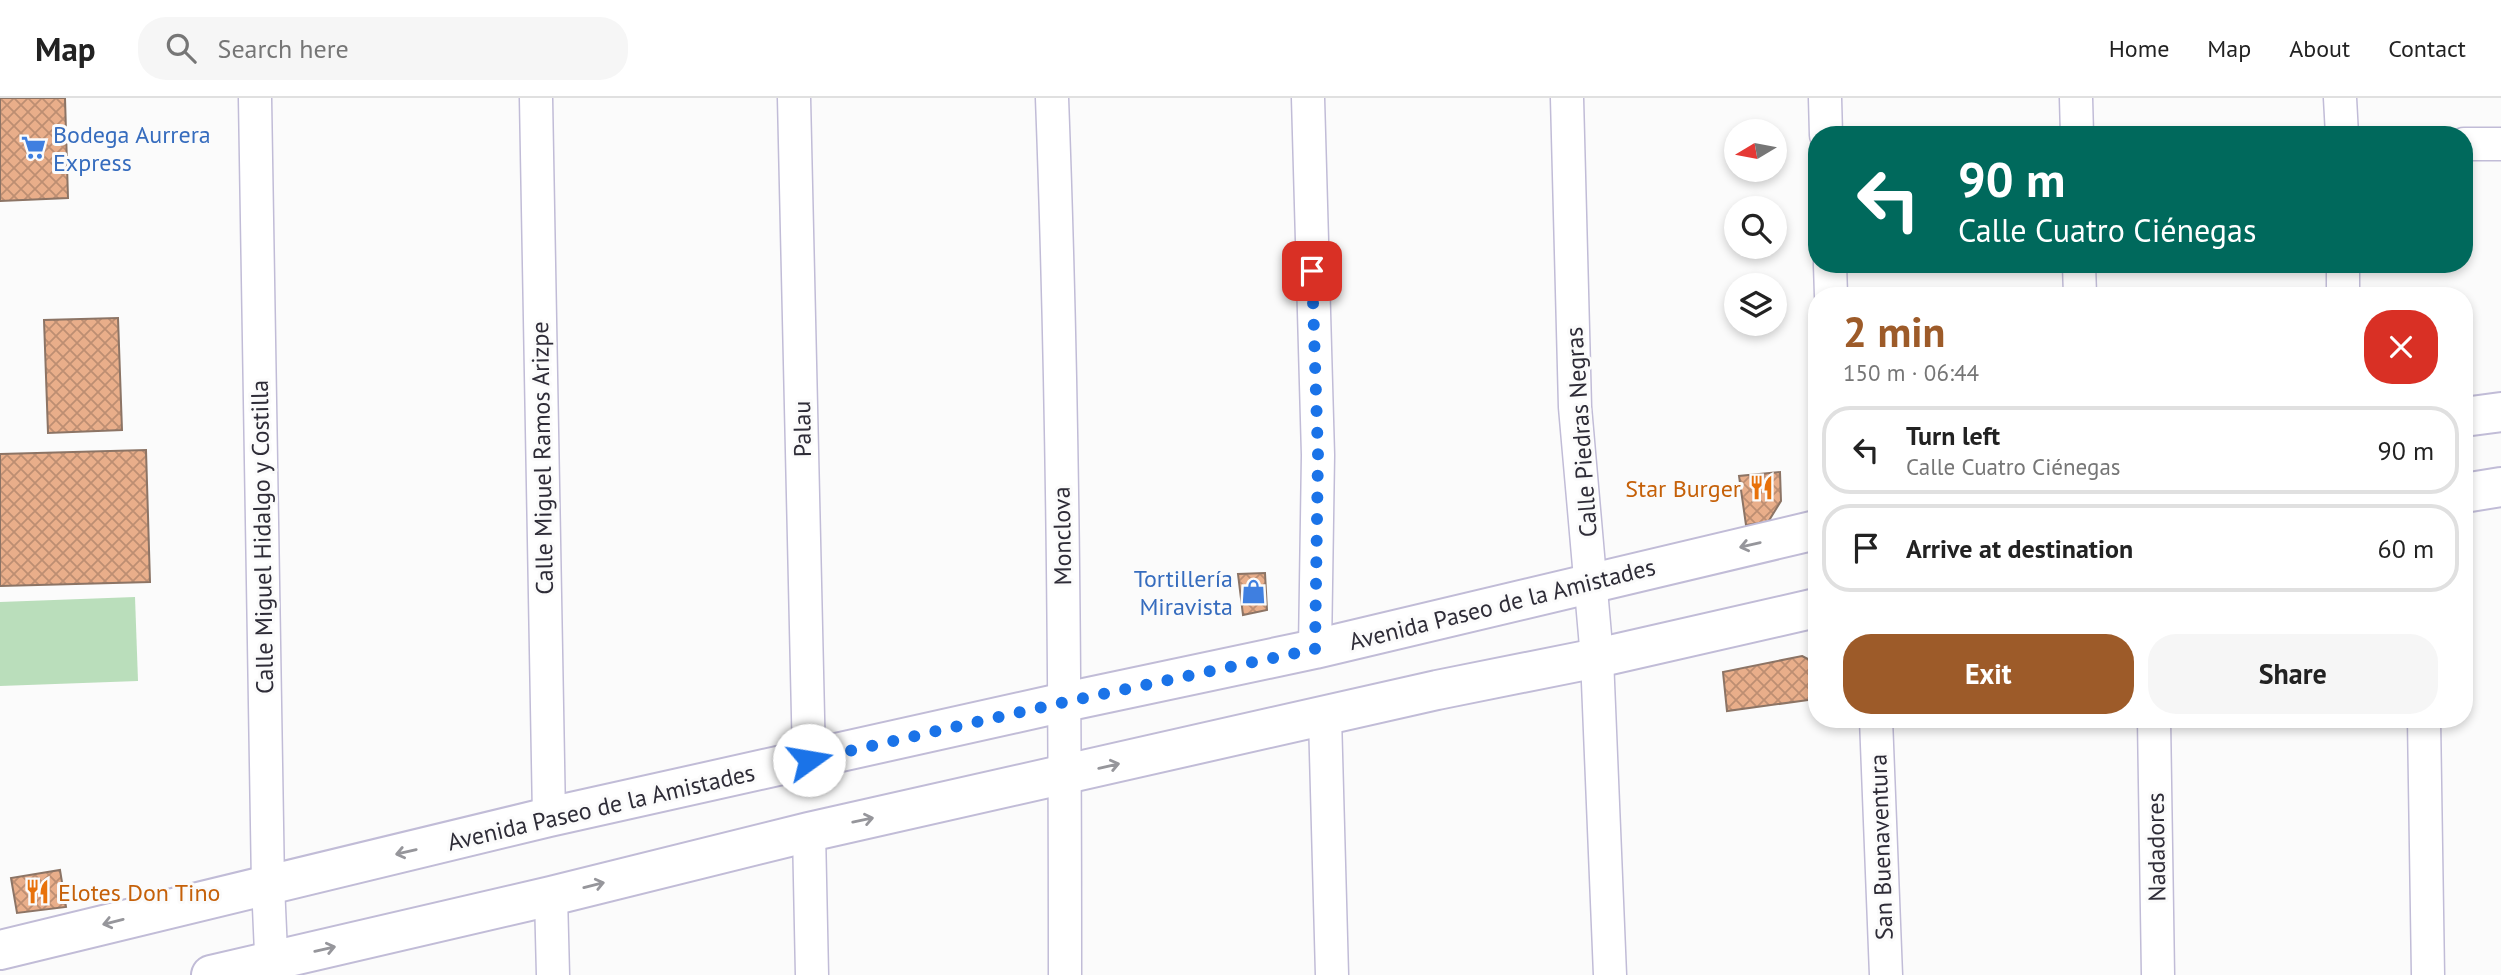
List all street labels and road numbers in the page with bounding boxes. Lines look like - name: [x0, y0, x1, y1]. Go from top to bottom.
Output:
- street label: Calle Miguel Ramos Arizpe: [524, 321, 560, 595]
- street label: Calle Piedras Negras: [1558, 326, 1604, 538]
- street label: Calle Miguel Hidalgo y Costilla: [244, 380, 280, 694]
- street label: Palau: [786, 401, 818, 457]
- street label: Monclova: [1046, 486, 1078, 586]
- street label: Avenida Paseo de la Amistades: [1346, 551, 1658, 657]
- street label: San Buenaventura: [1862, 753, 1900, 941]
- street label: Avenida Paseo de la Amistades: [444, 757, 758, 857]
- street label: Nadadores: [2140, 792, 2172, 902]

